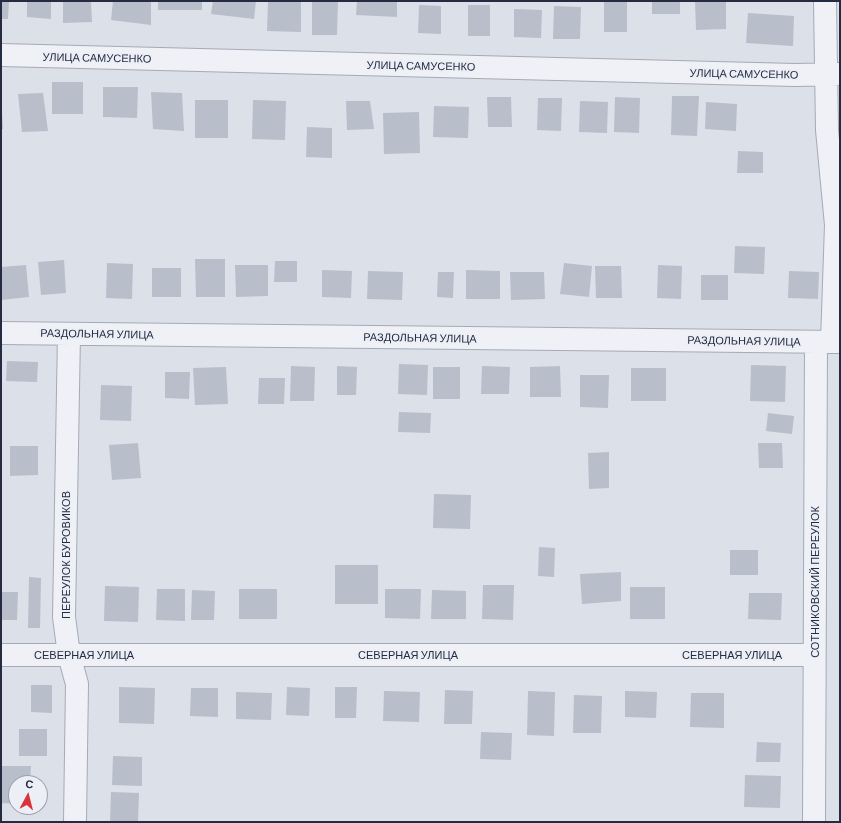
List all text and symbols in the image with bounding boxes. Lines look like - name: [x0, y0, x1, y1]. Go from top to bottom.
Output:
- street label: УЛИЦА САМУСЕНКО: [43, 50, 151, 66]
- street label: УЛИЦА САМУСЕНКО: [367, 58, 475, 74]
- street label: УЛИЦА САМУСЕНКО: [690, 66, 798, 82]
- street label: РАЗДОЛЬНАЯ УЛИЦА: [40, 326, 154, 342]
- street label: РАЗДОЛЬНАЯ УЛИЦА: [363, 330, 477, 346]
- street label: РАЗДОЛЬНАЯ УЛИЦА: [687, 333, 801, 349]
- street label: ПЕРЕУЛОК БУРОВИКОВ: [59, 491, 73, 619]
- street label: СОТНИКОВСКИЙ ПЕРЕУЛОК: [808, 506, 822, 658]
- street label: СЕВЕРНАЯ УЛИЦА: [34, 648, 134, 662]
- street label: СЕВЕРНАЯ УЛИЦА: [358, 648, 458, 662]
- street label: СЕВЕРНАЯ УЛИЦА: [682, 648, 782, 662]
- north arrow: [8, 775, 48, 815]
- text: С: [25, 777, 34, 791]

